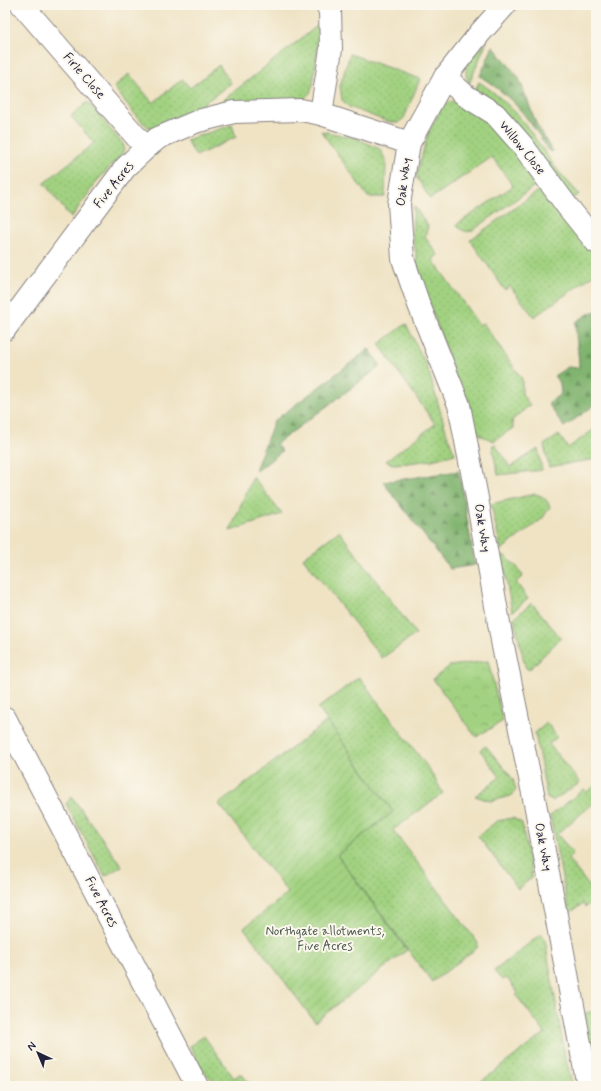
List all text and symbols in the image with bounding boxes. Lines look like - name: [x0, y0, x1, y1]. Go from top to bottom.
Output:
- street label: Firle Close: [59, 49, 109, 103]
- street label: Willow Close: [495, 117, 549, 179]
- street label: Oak Way: [393, 157, 415, 207]
- street label: Five Acres: [90, 158, 138, 212]
- street label: Oak Way: [470, 503, 494, 553]
- street label: Oak Way: [530, 821, 556, 873]
- street label: Five Acres: [81, 874, 121, 930]
- park label: Northgate allotments, Five Acres: [266, 923, 385, 955]
- north arrow: [18, 1033, 58, 1073]
- text: N: [24, 1039, 39, 1054]

